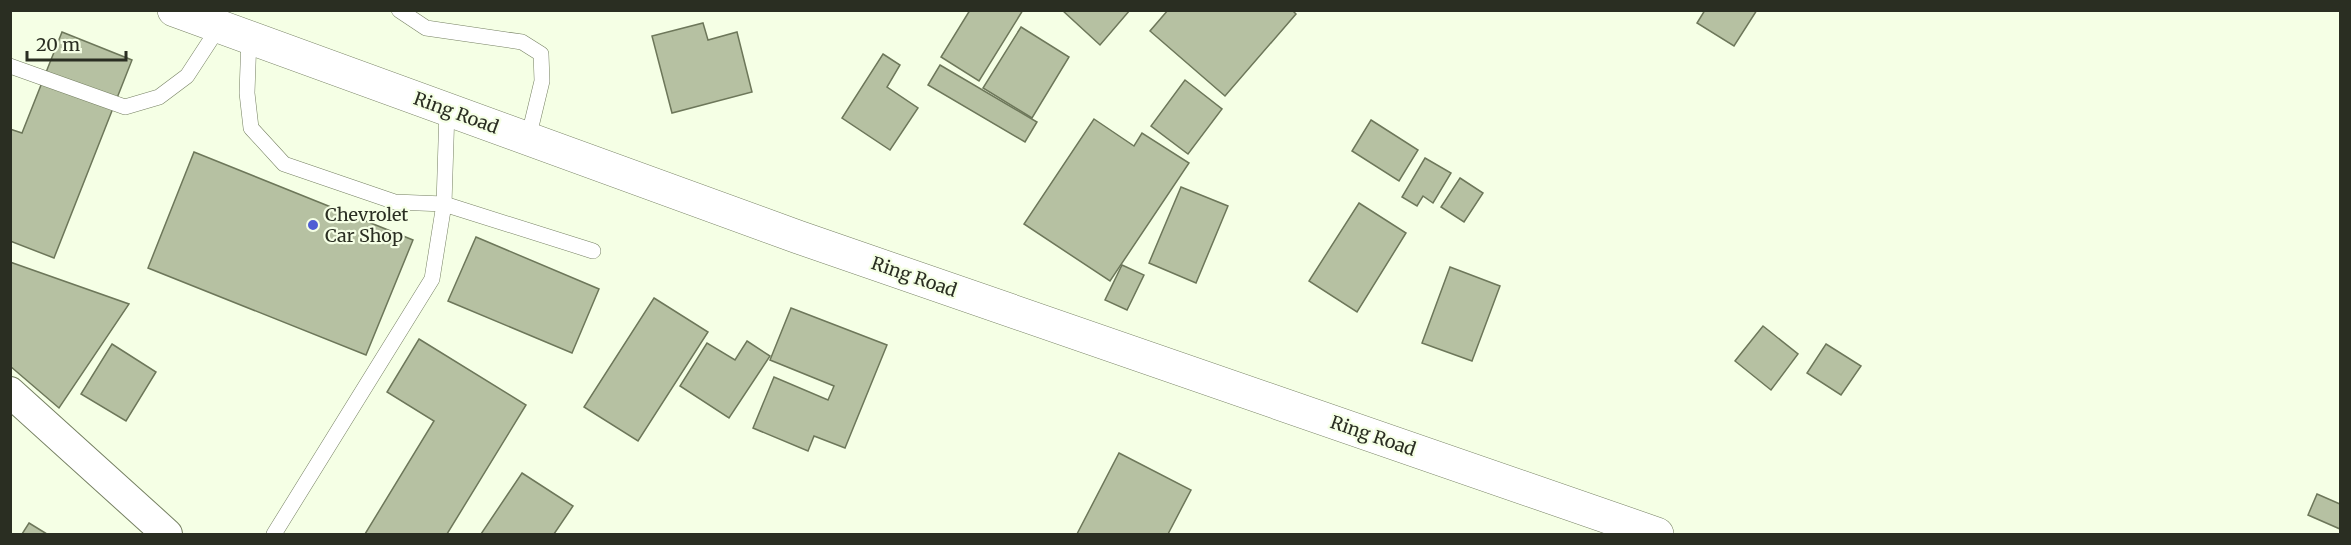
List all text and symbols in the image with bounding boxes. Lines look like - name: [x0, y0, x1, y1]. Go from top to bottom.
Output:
- scale bar: [27, 24, 126, 62]
- text: 20 m: [36, 33, 80, 56]
- street label: Ring Road: [410, 87, 502, 139]
- place label: Chevrolet Car Shop: [325, 203, 408, 247]
- marker: Chevrolet Car Shop: [306, 218, 320, 232]
- street label: Ring Road: [868, 251, 960, 302]
- street label: Ring Road: [1327, 410, 1419, 461]

